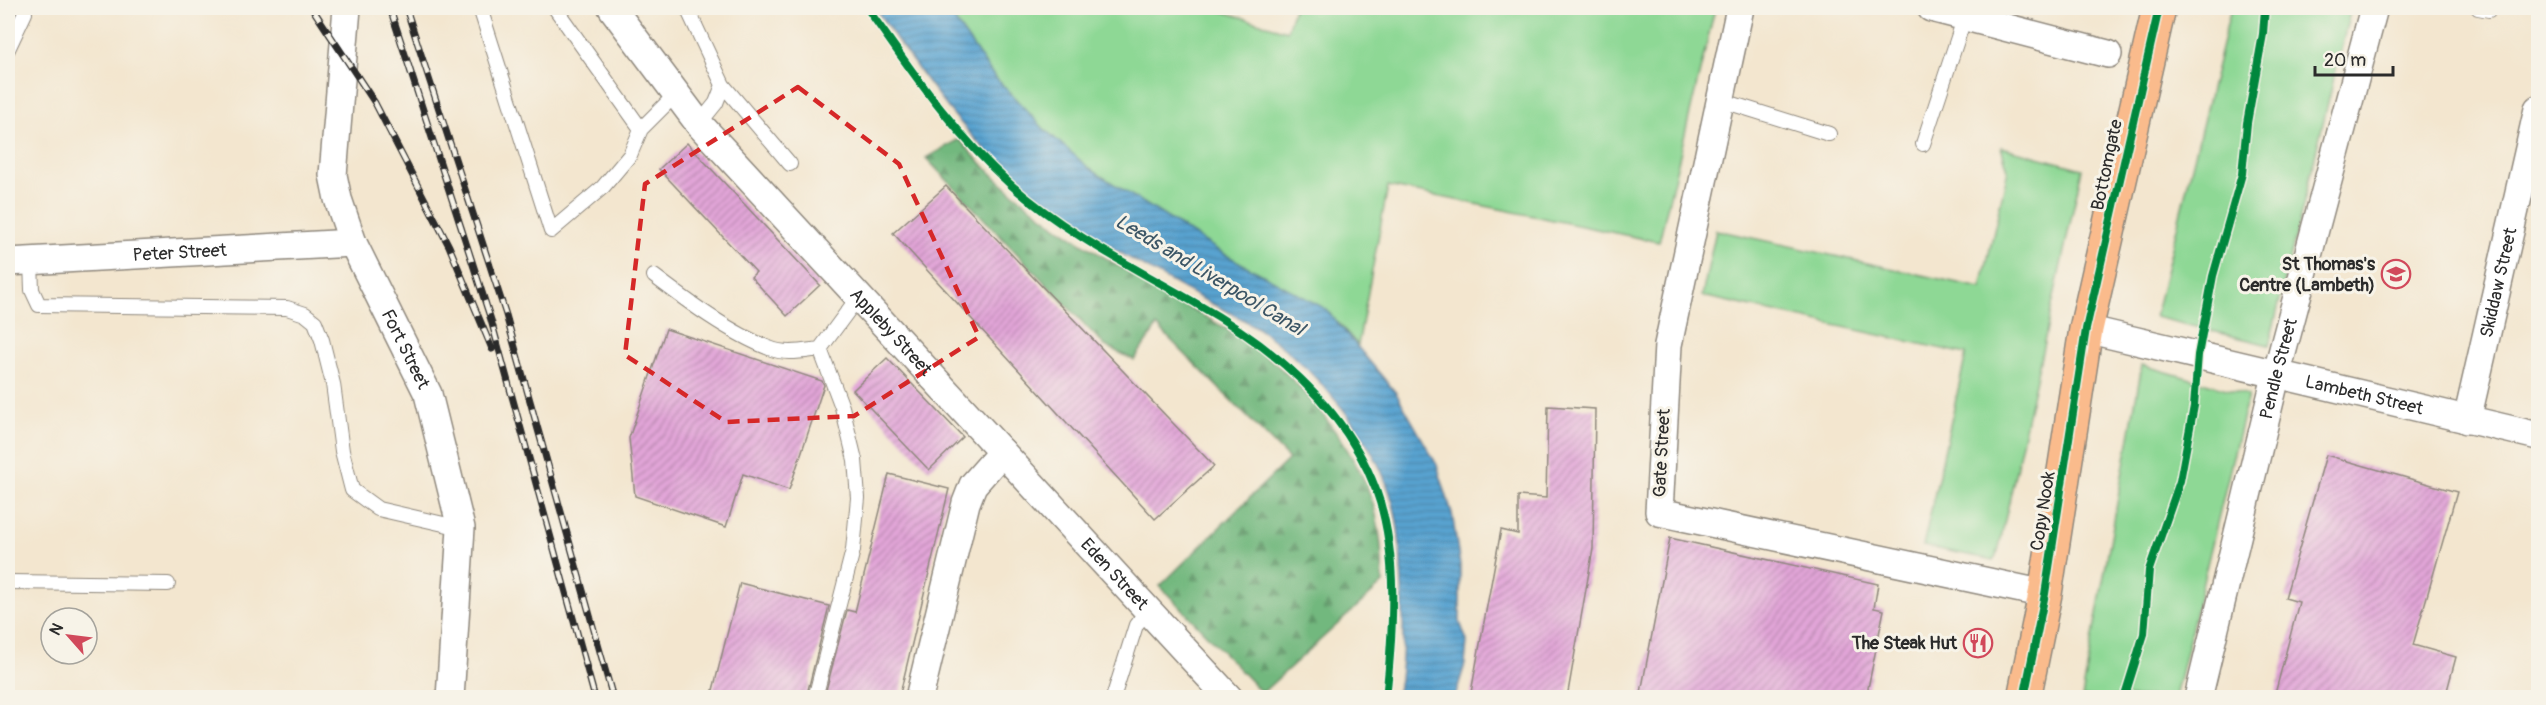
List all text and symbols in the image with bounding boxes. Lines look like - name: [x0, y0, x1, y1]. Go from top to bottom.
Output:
- scale bar: [2315, 39, 2393, 77]
- text: 20 m: [2324, 49, 2366, 72]
- street label: Bottomgate: [2086, 117, 2128, 213]
- water label: Leeds and Liverpool Canal: [1111, 209, 1311, 343]
- street label: Skiddaw Street: [2475, 225, 2522, 340]
- street label: Peter Street: [132, 238, 228, 267]
- place label: St Thomas's Centre (Lambeth): [2239, 253, 2376, 297]
- school or university icon: St Thomas's Centre (Lambeth): [2380, 258, 2412, 290]
- street label: Appleby Street: [845, 283, 938, 381]
- street label: Fort Street: [376, 305, 435, 393]
- street label: Pendle Street: [2254, 315, 2303, 422]
- street label: Lambeth Street: [2303, 370, 2426, 420]
- street label: Gate Street: [1648, 407, 1676, 498]
- street label: Copy Nook: [2025, 469, 2061, 552]
- street label: Eden Street: [1076, 533, 1154, 615]
- north arrow: [39, 606, 99, 666]
- text: N: [45, 620, 68, 639]
- restaurant icon: The Steak Hut: [1962, 627, 1994, 659]
- place label: The Steak Hut: [1851, 632, 1958, 655]

